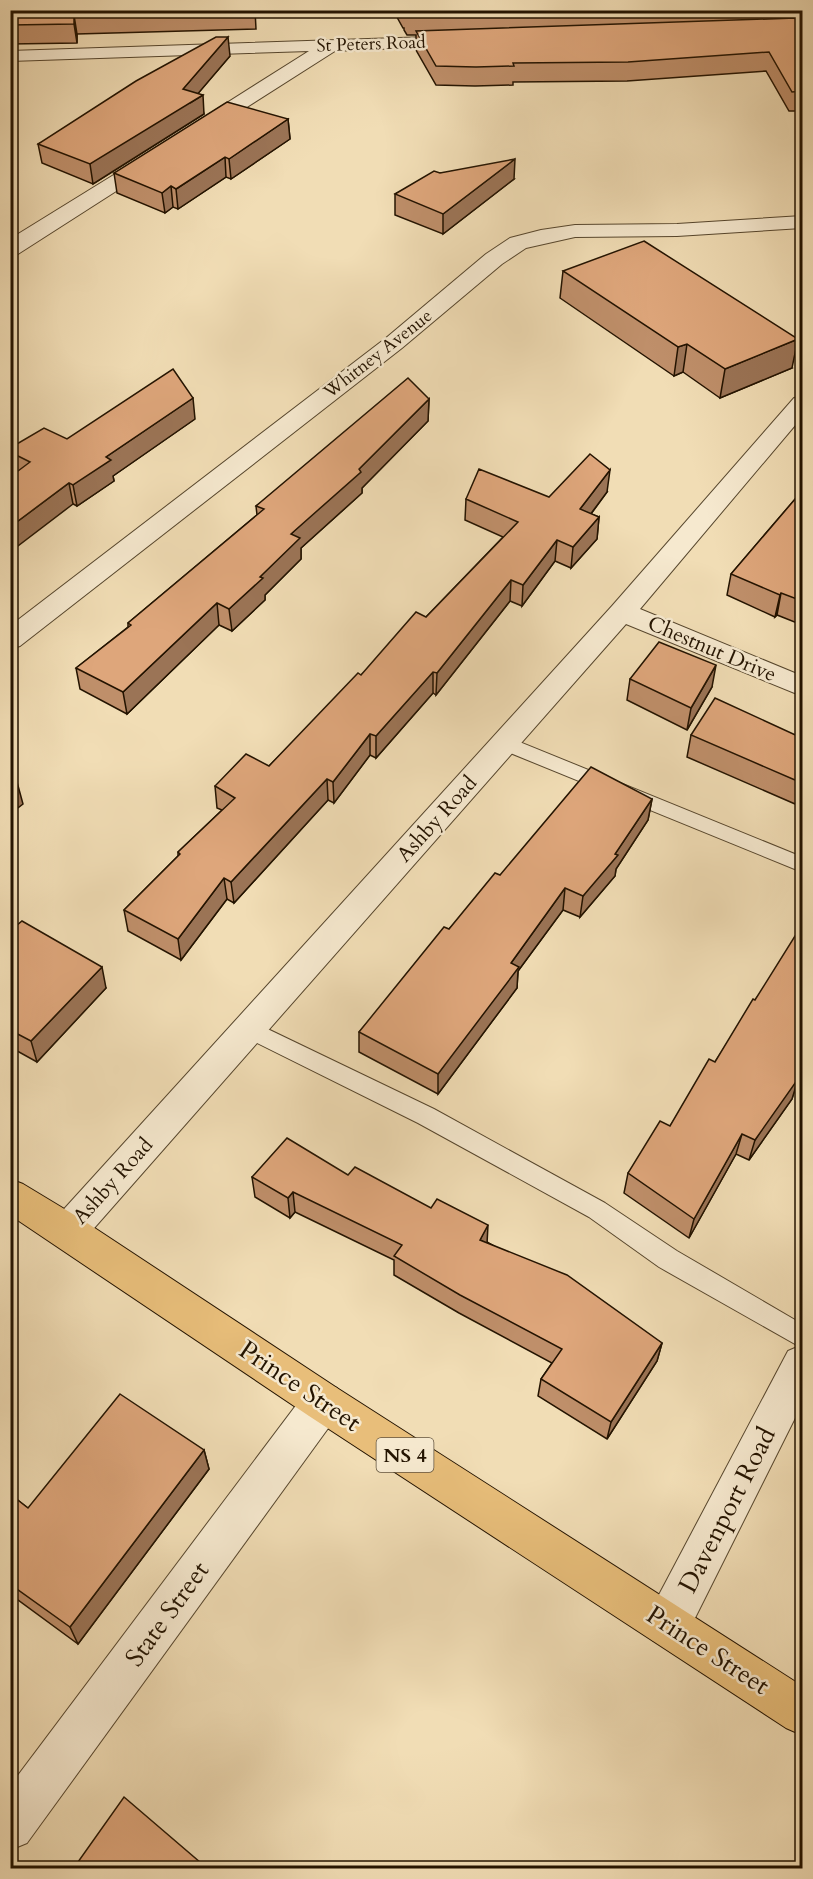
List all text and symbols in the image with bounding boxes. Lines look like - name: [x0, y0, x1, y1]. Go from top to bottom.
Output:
- street label: St Peters Road: [316, 30, 426, 58]
- street label: Whitney Avenue: [318, 304, 438, 405]
- street label: Chestnut Drive: [643, 609, 781, 689]
- street label: Ashby Road: [390, 769, 484, 869]
- street label: Ashby Road: [66, 1131, 160, 1231]
- street label: Prince Street: [232, 1332, 368, 1440]
- street label: Davenport Road: [670, 1421, 784, 1599]
- road number: NS 4: [376, 1438, 434, 1472]
- street label: State Street: [117, 1554, 217, 1674]
- street label: Prince Street: [640, 1597, 776, 1703]

